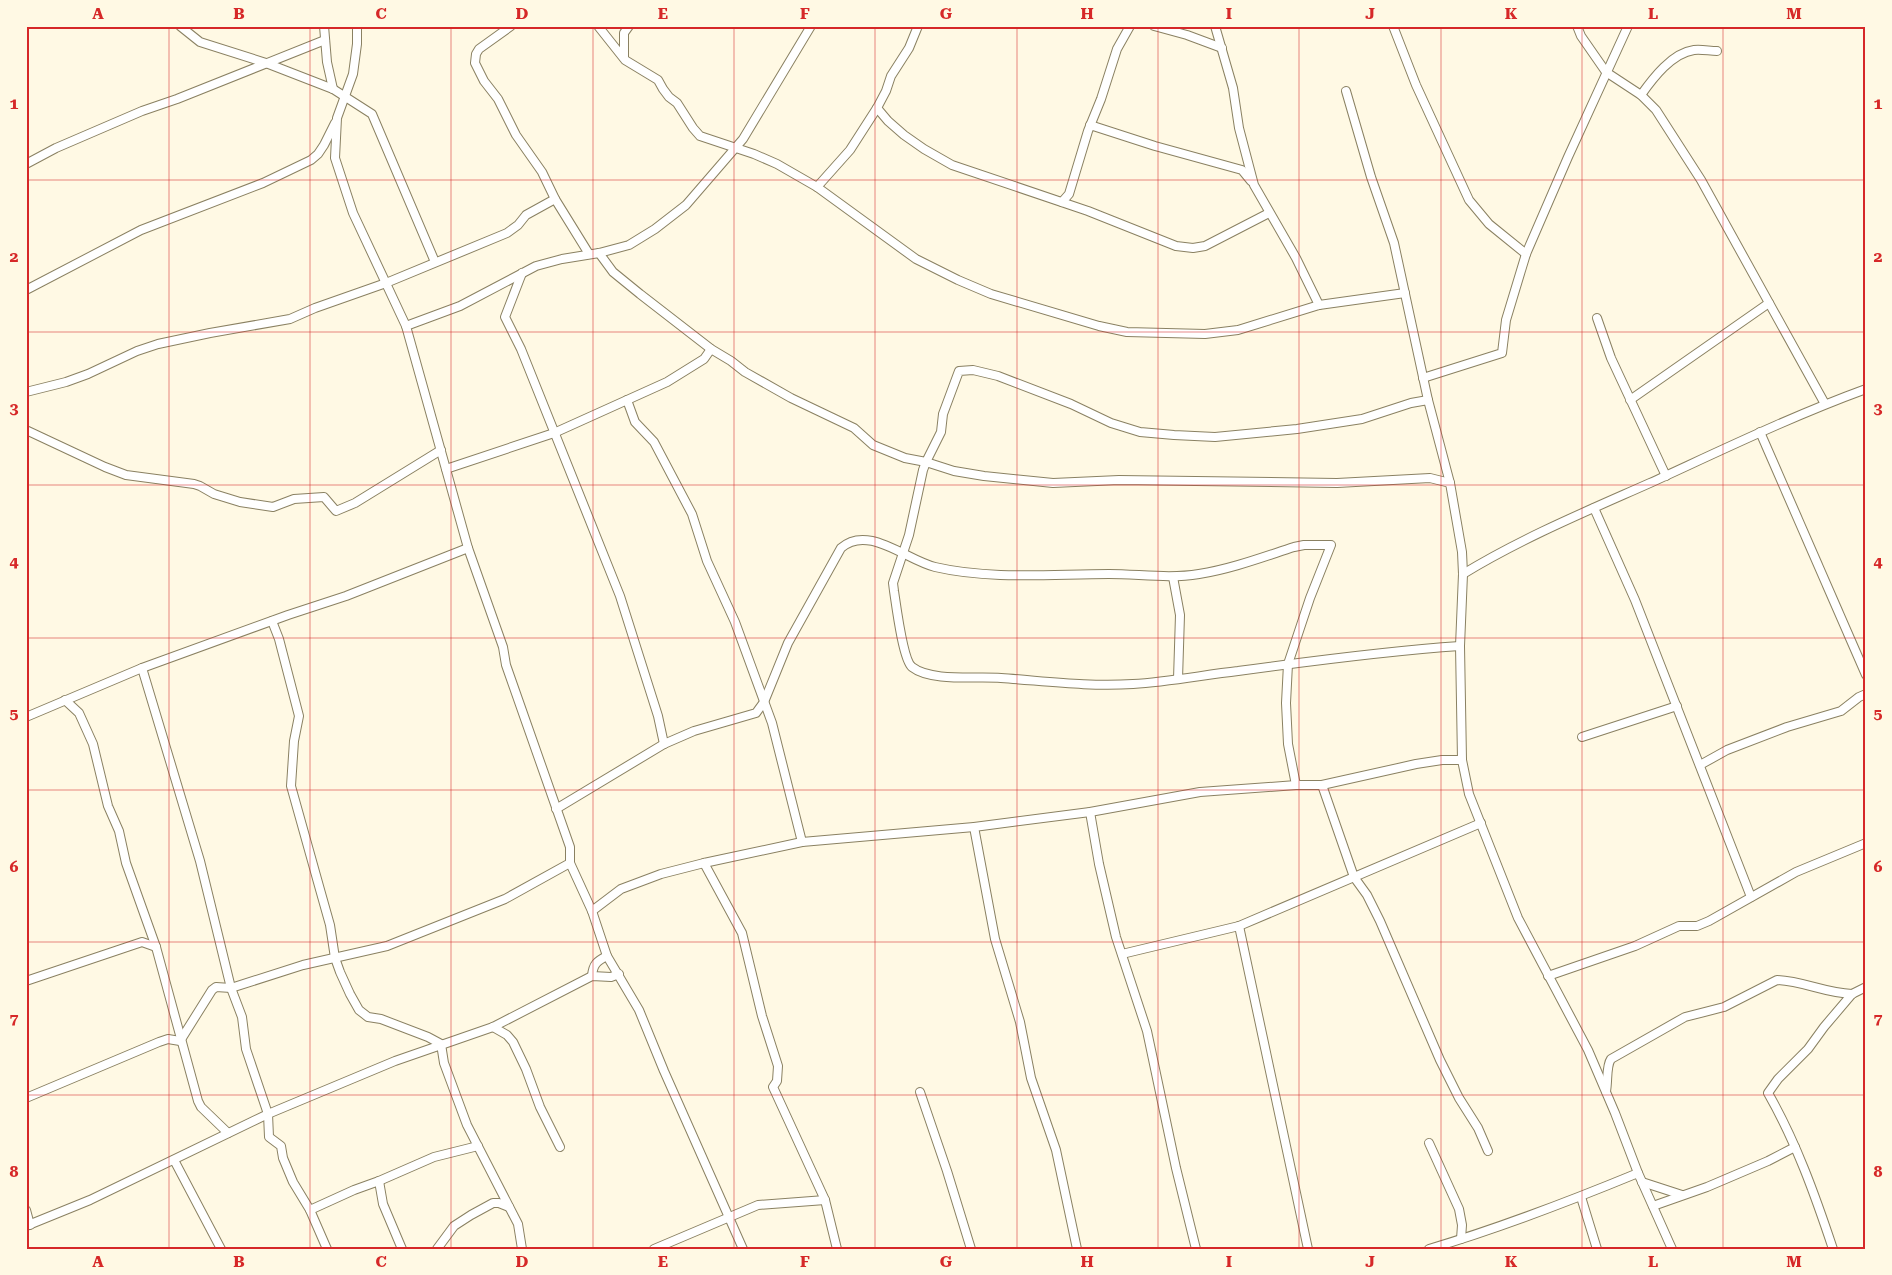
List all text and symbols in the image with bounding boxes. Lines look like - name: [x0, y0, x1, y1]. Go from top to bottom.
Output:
- text: A: [92, 4, 104, 23]
- text: B: [233, 4, 245, 23]
- text: C: [375, 4, 387, 23]
- text: D: [516, 4, 529, 23]
- text: E: [658, 4, 668, 23]
- text: F: [800, 4, 810, 23]
- text: G: [940, 4, 953, 23]
- text: H: [1080, 4, 1094, 23]
- text: I: [1226, 4, 1232, 23]
- text: J: [1365, 4, 1375, 23]
- text: K: [1505, 4, 1518, 23]
- text: L: [1648, 4, 1658, 23]
- text: M: [1786, 4, 1802, 23]
- text: 1: [10, 94, 19, 113]
- text: 1: [1874, 94, 1883, 113]
- text: 2: [10, 247, 19, 266]
- text: 2: [1874, 247, 1883, 266]
- text: 3: [10, 399, 19, 418]
- text: 3: [1874, 399, 1883, 418]
- text: 4: [10, 552, 19, 571]
- text: 4: [1874, 552, 1883, 571]
- text: 5: [10, 704, 19, 723]
- text: 5: [1874, 704, 1883, 723]
- text: 6: [10, 857, 19, 876]
- text: 6: [1874, 857, 1883, 876]
- text: 7: [10, 1009, 19, 1028]
- text: 7: [1874, 1009, 1883, 1028]
- text: 8: [10, 1162, 19, 1181]
- text: 8: [1874, 1162, 1883, 1181]
- text: A: [92, 1252, 104, 1271]
- text: B: [233, 1252, 245, 1271]
- text: C: [375, 1252, 387, 1271]
- text: D: [516, 1252, 529, 1271]
- text: E: [658, 1252, 668, 1271]
- text: F: [800, 1252, 810, 1271]
- text: G: [940, 1252, 953, 1271]
- text: H: [1080, 1252, 1094, 1271]
- text: I: [1226, 1252, 1232, 1271]
- text: J: [1365, 1252, 1375, 1271]
- text: K: [1505, 1252, 1518, 1271]
- text: L: [1648, 1252, 1658, 1271]
- text: M: [1786, 1252, 1802, 1271]

